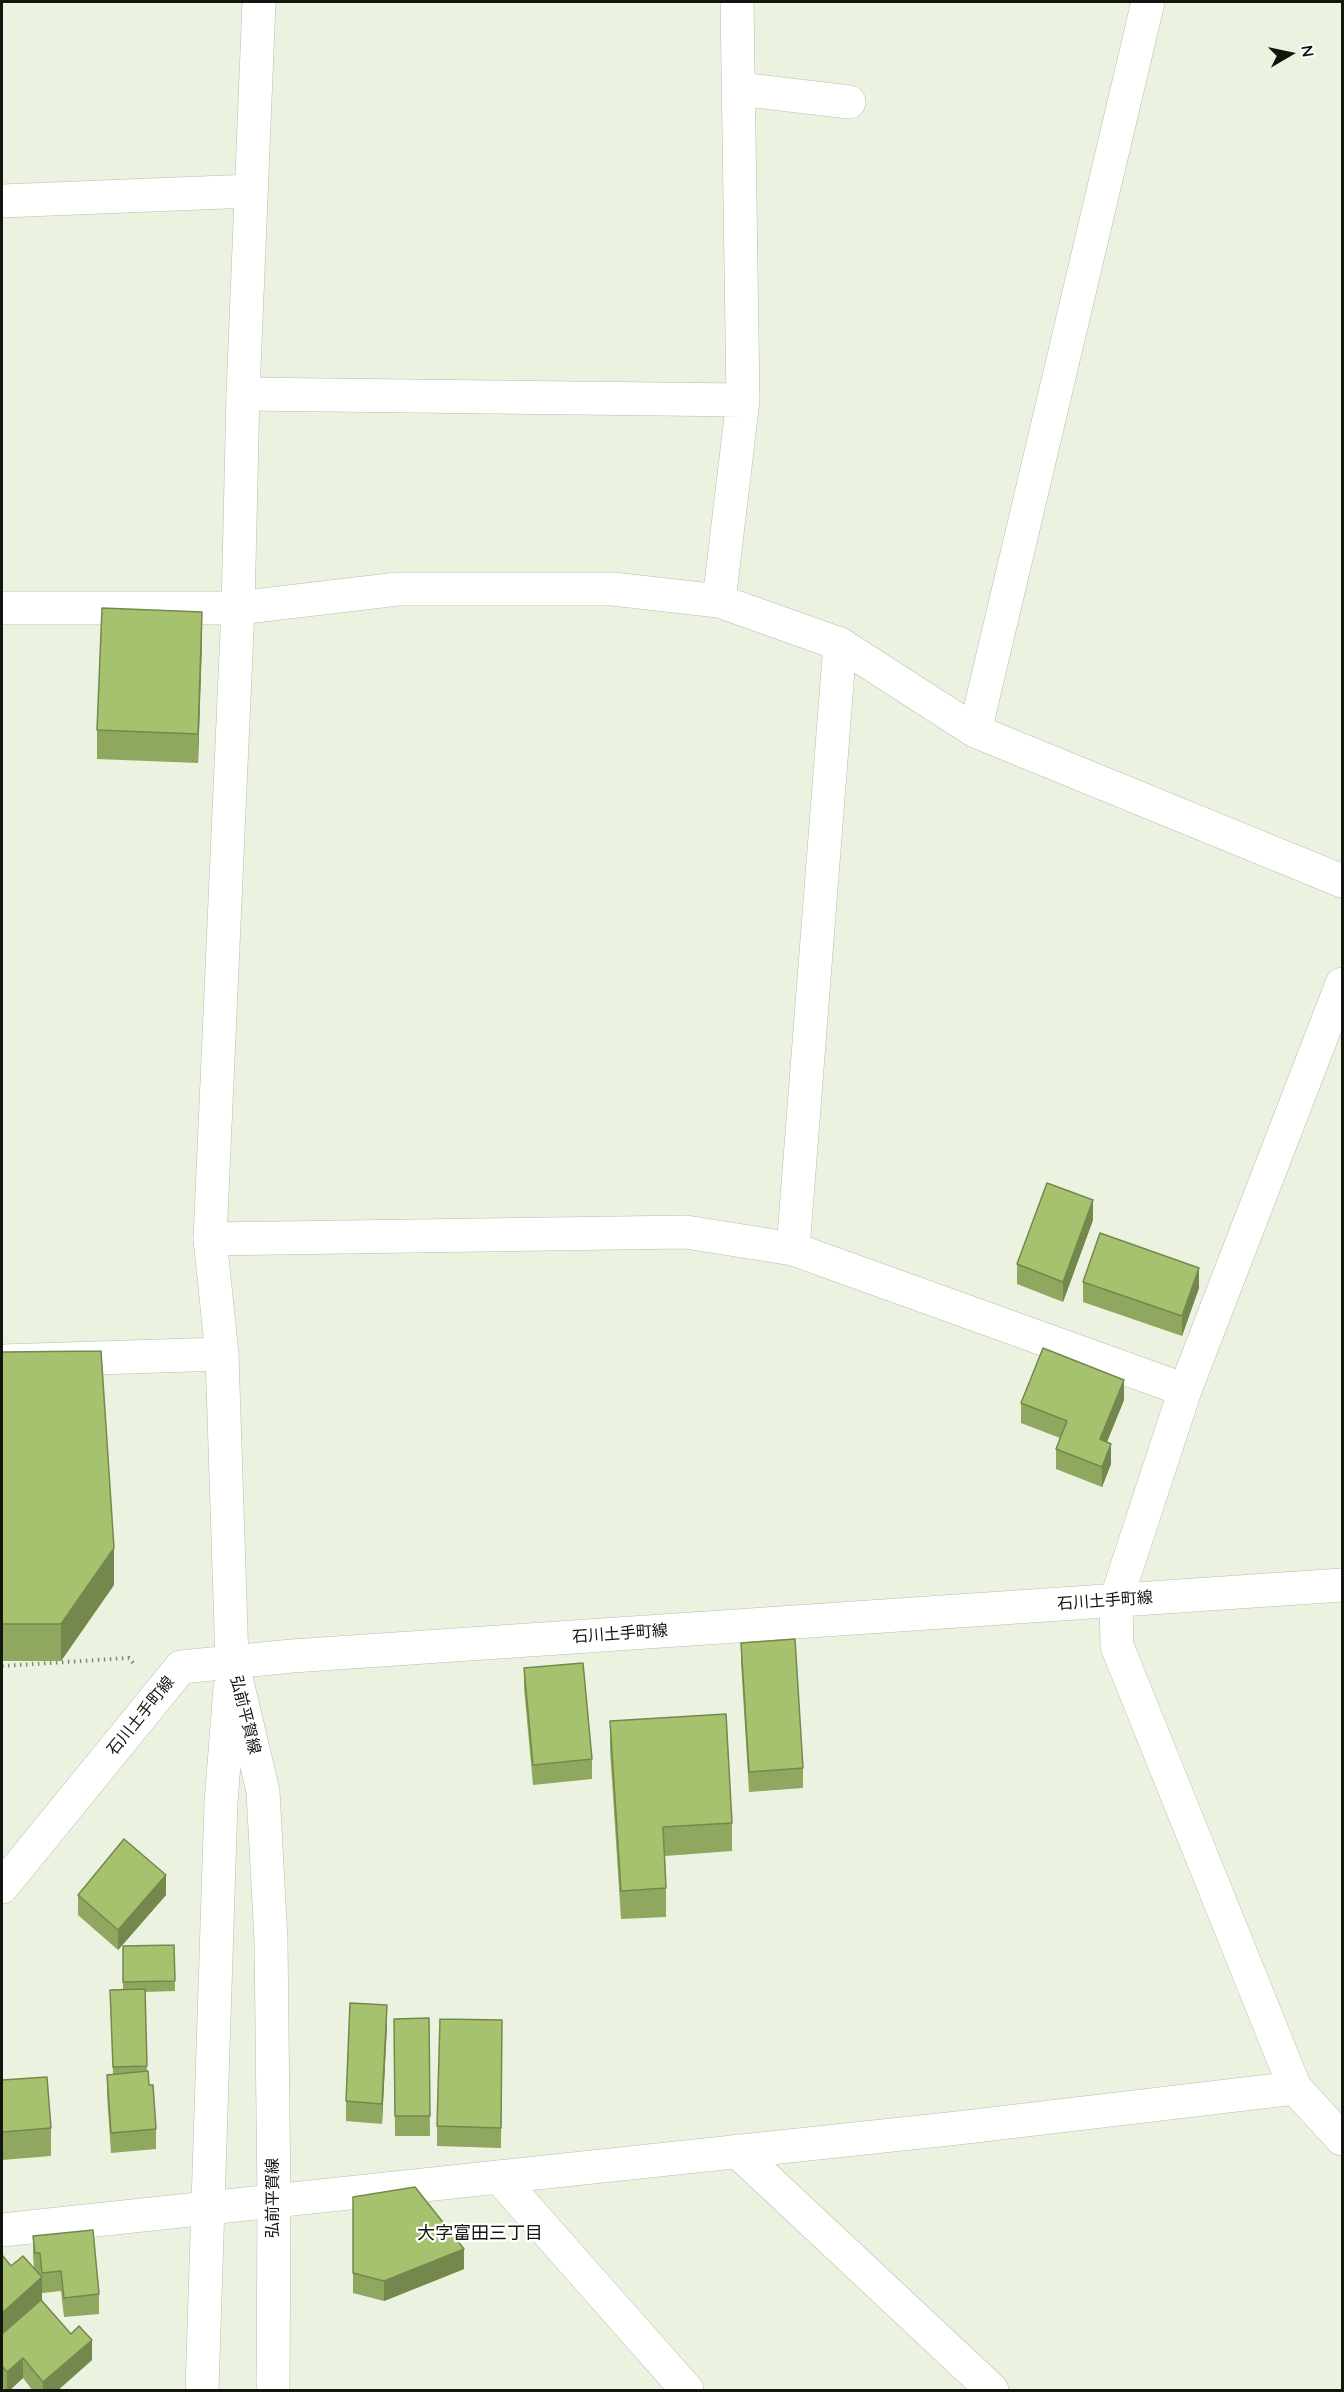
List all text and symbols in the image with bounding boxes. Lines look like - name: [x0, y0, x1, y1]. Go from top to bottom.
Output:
- north arrow: [1260, 24, 1320, 84]
- text: N: [1297, 44, 1319, 59]
- street label: 石川土手町線: [1056, 1588, 1154, 1614]
- street label: 石川土手町線: [571, 1621, 669, 1647]
- street label: 石川土手町線: [103, 1673, 179, 1759]
- street label: 弘前平賀線: [226, 1674, 264, 1756]
- street label: 弘前平賀線: [263, 2158, 283, 2238]
- district label: 大字富田三丁目: [417, 2223, 543, 2245]

